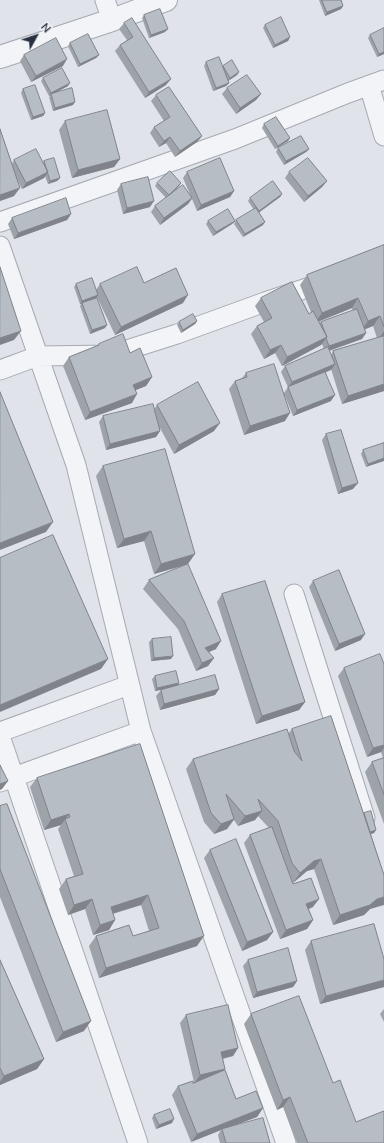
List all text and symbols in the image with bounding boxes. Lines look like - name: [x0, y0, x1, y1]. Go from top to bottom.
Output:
- north arrow: [16, 16, 56, 56]
- text: N: [37, 20, 54, 36]

